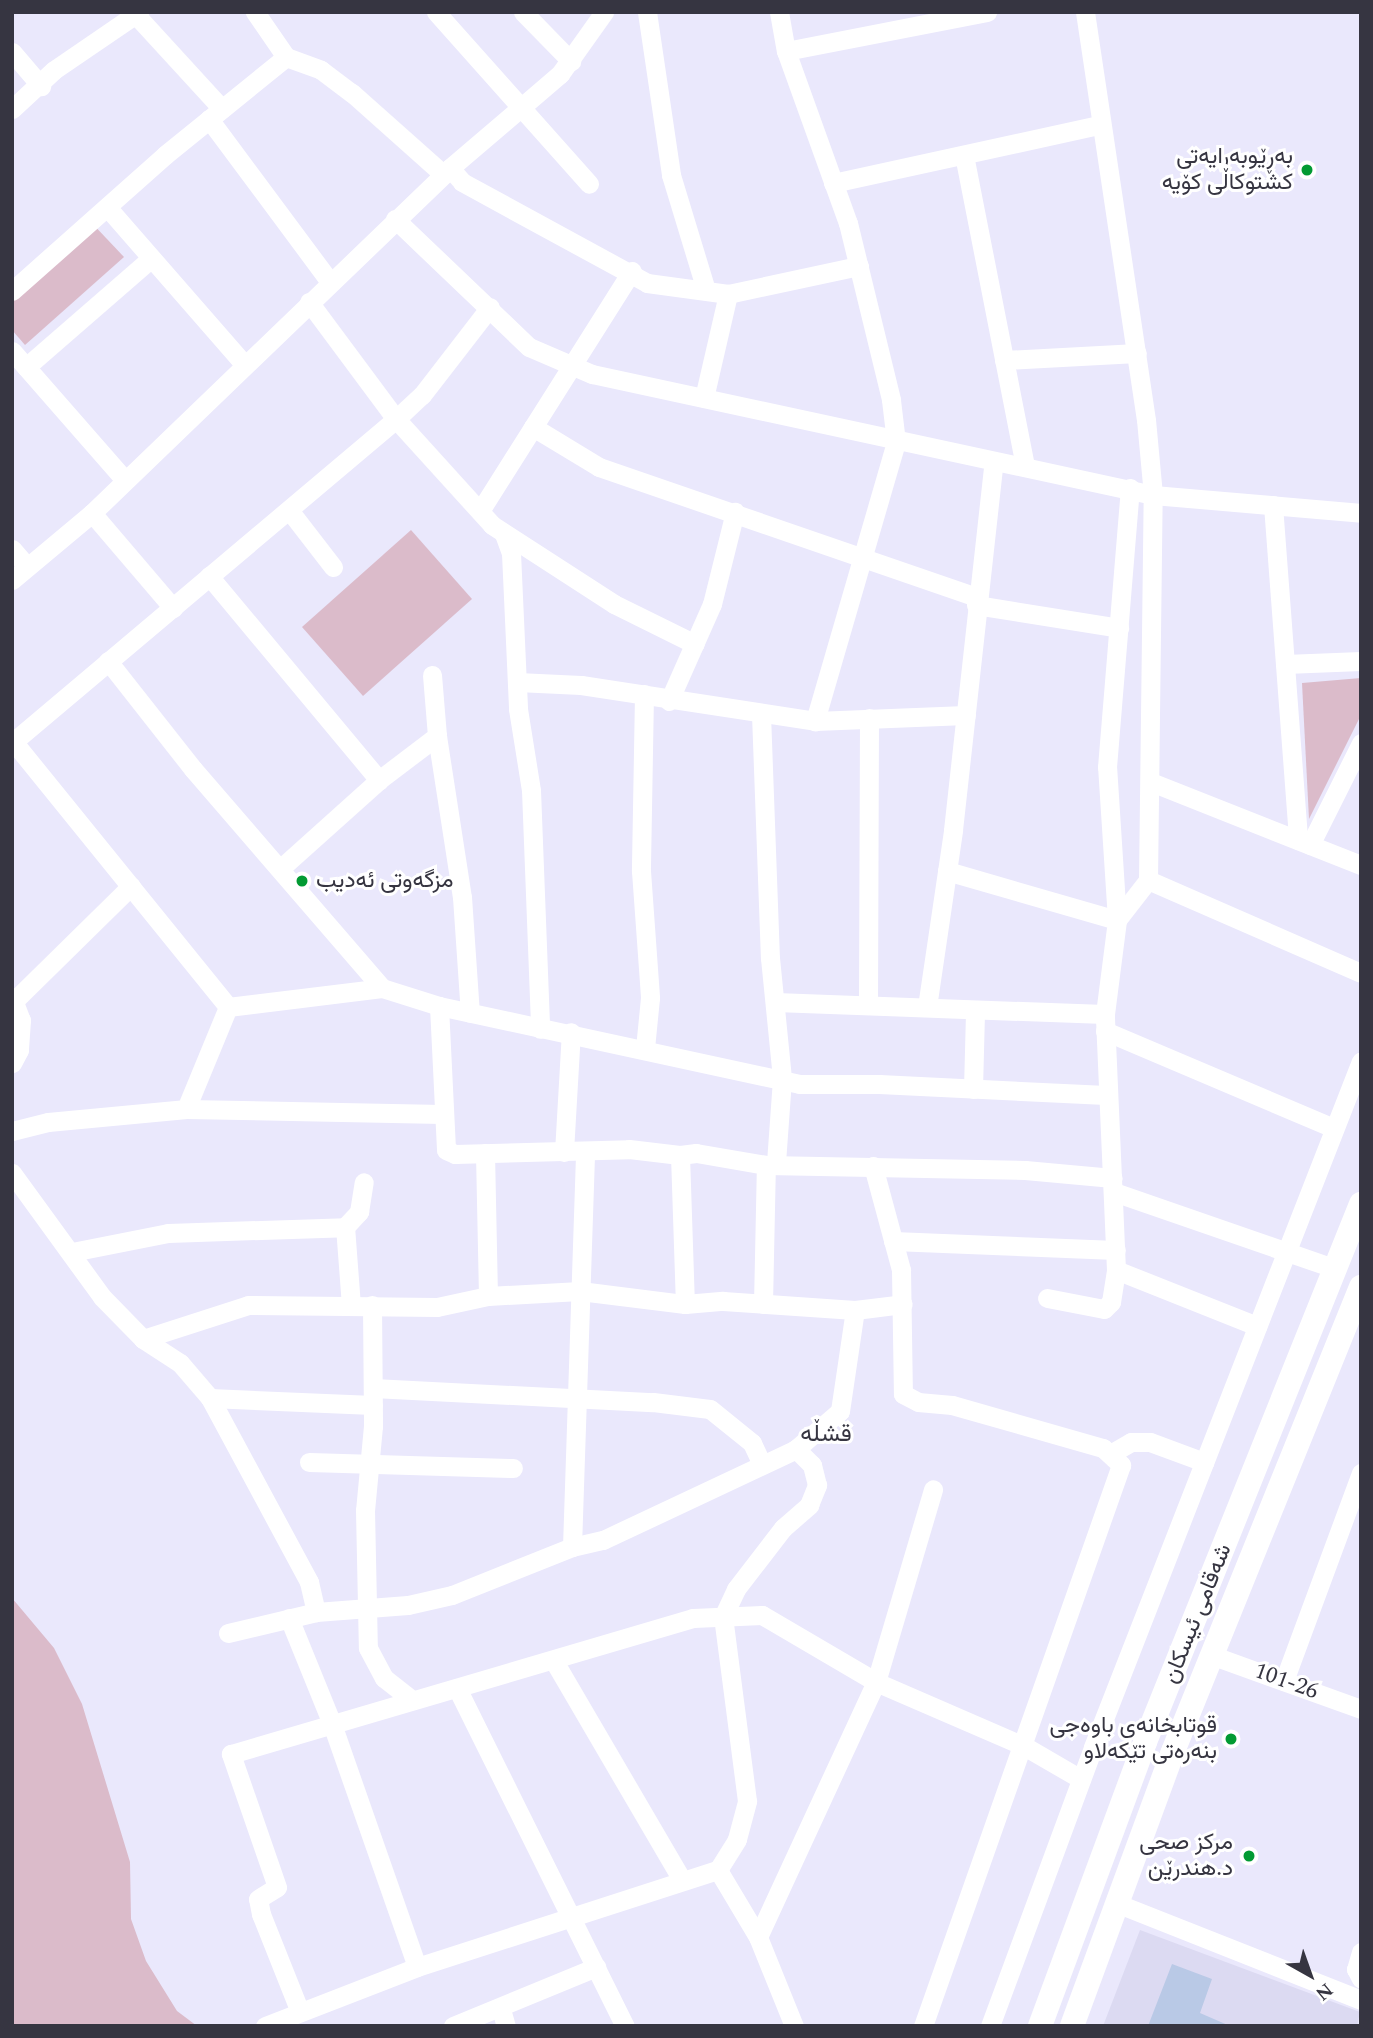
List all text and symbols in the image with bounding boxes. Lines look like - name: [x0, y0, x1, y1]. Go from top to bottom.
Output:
- place label: بەڕێوبەرایەتی کشتوکاڵی کۆیە: [1162, 143, 1293, 197]
- marker: بەڕێوبەرایەتی کشتوکاڵی کۆیە: [1299, 162, 1315, 178]
- place label: مزگەوتی ئەدیب: [316, 867, 454, 895]
- marker: مزگەوتی ئەدیب: [294, 873, 310, 889]
- district label: قشڵه‌: [800, 1421, 852, 1449]
- street label: شەقامی ئیسکان: [1157, 1540, 1239, 1688]
- street label: 101-26: [1250, 1658, 1322, 1706]
- place label: قوتابخانه‌ی باوه‌جی بنه‌ره‌تی تێكه‌لاو: [1050, 1712, 1217, 1766]
- marker: قوتابخانه‌ی باوه‌جی بنه‌ره‌تی تێكه‌لاو: [1223, 1731, 1239, 1747]
- place label: مرکز صحی د.هندرێن: [1139, 1829, 1233, 1883]
- marker: مرکز صحی د.هندرێن: [1239, 1846, 1259, 1866]
- north arrow: [1275, 1940, 1345, 2010]
- text: N: [1309, 1975, 1339, 2008]

